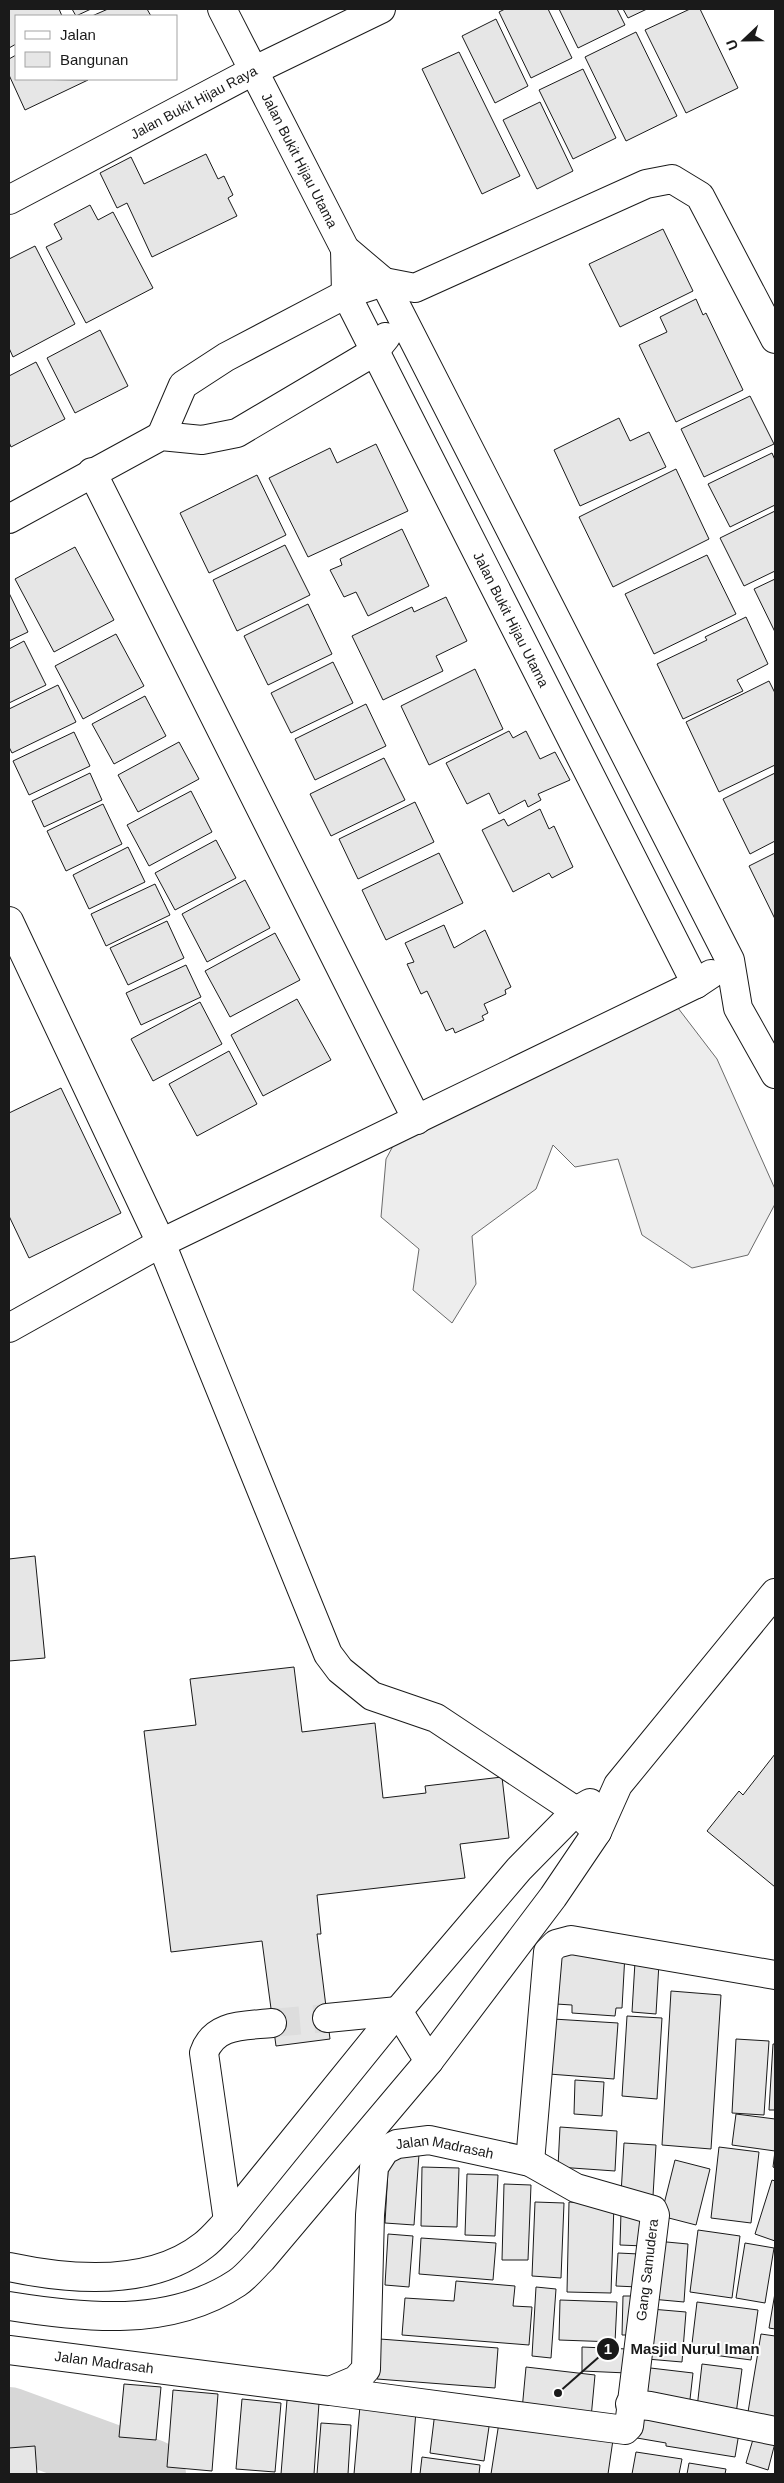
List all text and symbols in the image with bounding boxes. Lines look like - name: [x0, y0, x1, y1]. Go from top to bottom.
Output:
- legend: [15, 15, 178, 80]
- north arrow: [719, 15, 769, 65]
- text: Jalan: [60, 26, 96, 43]
- text: U: [723, 37, 741, 53]
- text: Bangunan: [60, 51, 128, 68]
- street label: Jalan Bukit Hijau Raya: [128, 62, 260, 142]
- street label: Jalan Bukit Hijau Utama: [258, 90, 341, 231]
- street label: Jalan Bukit Hijau Utama: [470, 549, 552, 690]
- street label: Jalan Madrasah: [395, 2132, 495, 2162]
- street label: Gang Samudera: [633, 2218, 661, 2322]
- callout: Masjid Nurul Iman: [595, 2334, 769, 2364]
- text: 1: [604, 2340, 612, 2357]
- text: Masjid Nurul Iman: [630, 2340, 760, 2357]
- street label: Jalan Madrasah: [54, 2348, 155, 2376]

